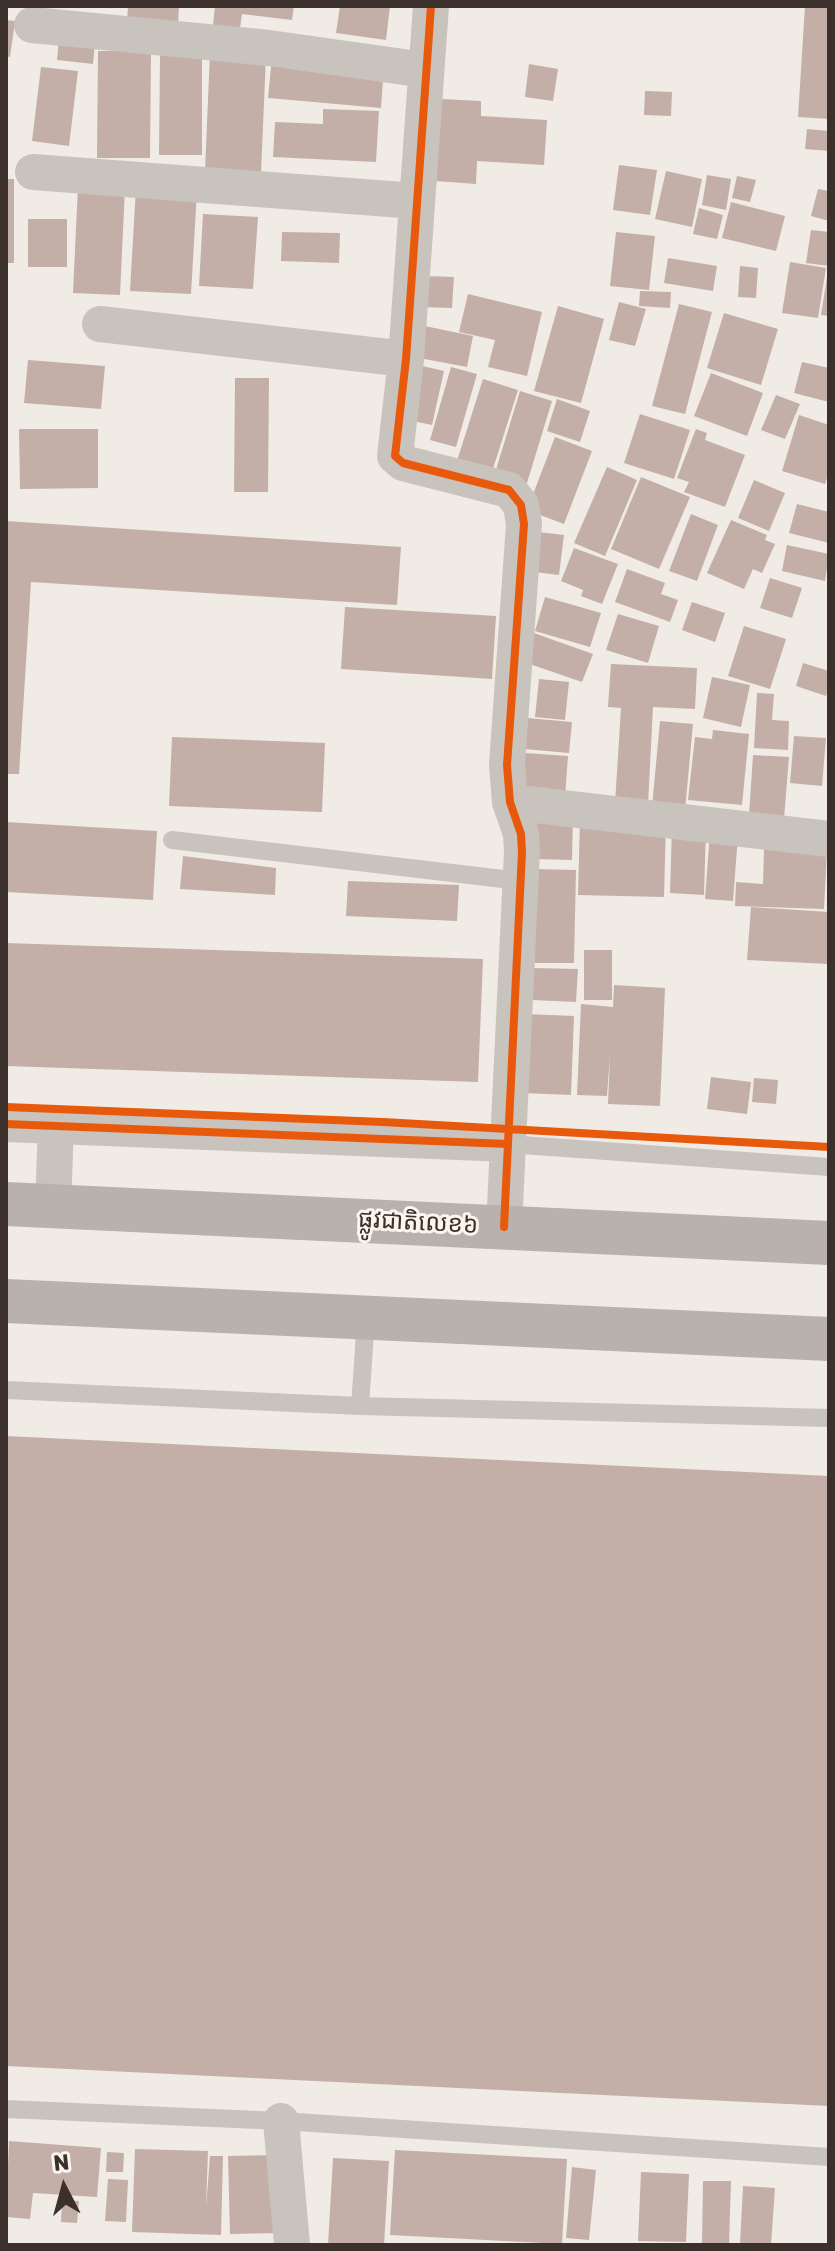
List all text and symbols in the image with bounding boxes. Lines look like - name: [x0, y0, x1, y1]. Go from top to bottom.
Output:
- street label: ផ្លូវជាតិលេខ៦: [357, 1205, 479, 1241]
- north arrow: [24, 2147, 104, 2227]
- text: N: [52, 2148, 71, 2177]

